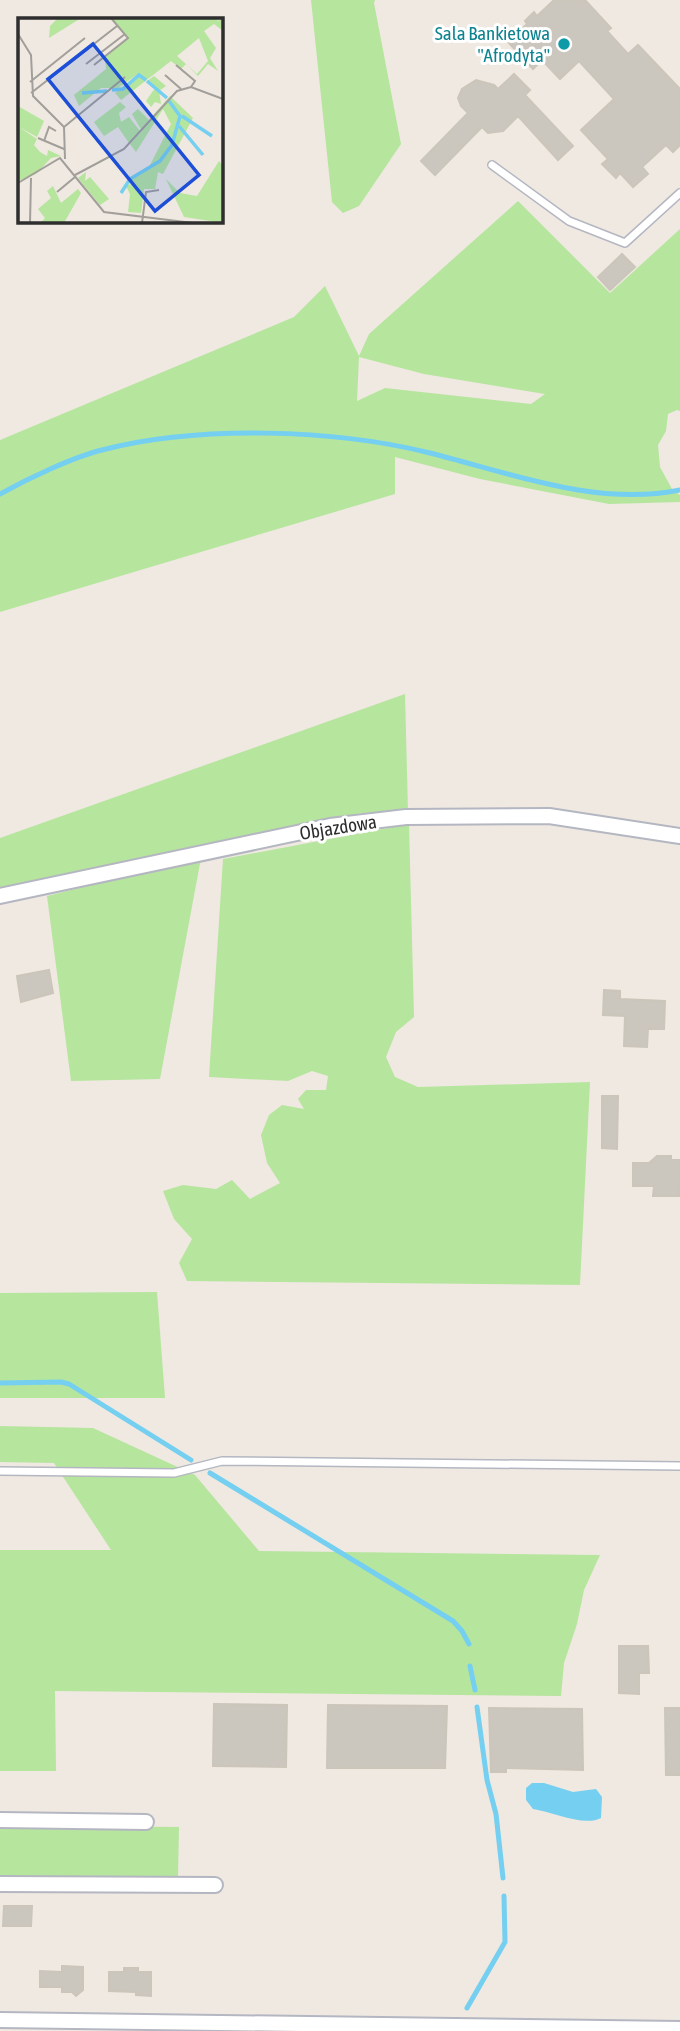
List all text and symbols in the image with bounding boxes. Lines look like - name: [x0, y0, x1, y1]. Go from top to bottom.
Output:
- inset map: [18, 18, 222, 222]
- place label: Sala Bankietowa "Afrodyta": [435, 22, 550, 66]
- marker: Sala Bankietowa "Afrodyta": [556, 36, 572, 52]
- street label: Objazdowa: [298, 810, 378, 844]

